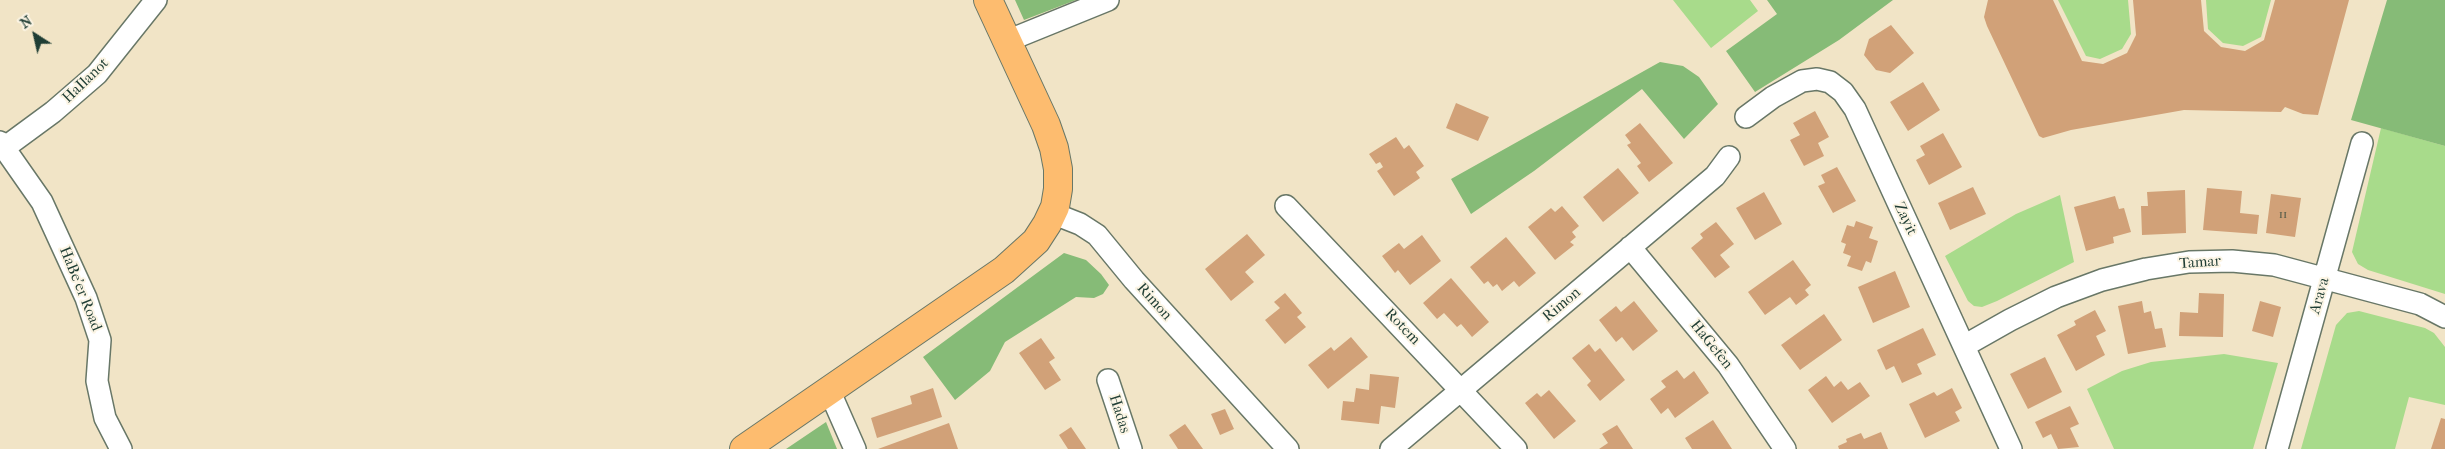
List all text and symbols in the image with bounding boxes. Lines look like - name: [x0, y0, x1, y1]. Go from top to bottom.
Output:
- north arrow: [10, 10, 60, 60]
- text: N: [17, 12, 35, 32]
- street label: HaIlanot: [59, 55, 113, 107]
- street label: Zayit: [1890, 200, 1920, 238]
- house number: 11: [2279, 208, 2287, 222]
- street label: HaBe'er Road: [55, 244, 105, 334]
- street label: Tamar: [2179, 253, 2221, 273]
- street label: Arava: [2306, 276, 2334, 316]
- street label: Rimon: [1133, 280, 1175, 324]
- street label: Rimon: [1539, 284, 1585, 326]
- street label: Rotem: [1380, 305, 1424, 349]
- street label: HaGefen: [1686, 317, 1736, 373]
- street label: Hadas: [1104, 392, 1134, 436]

